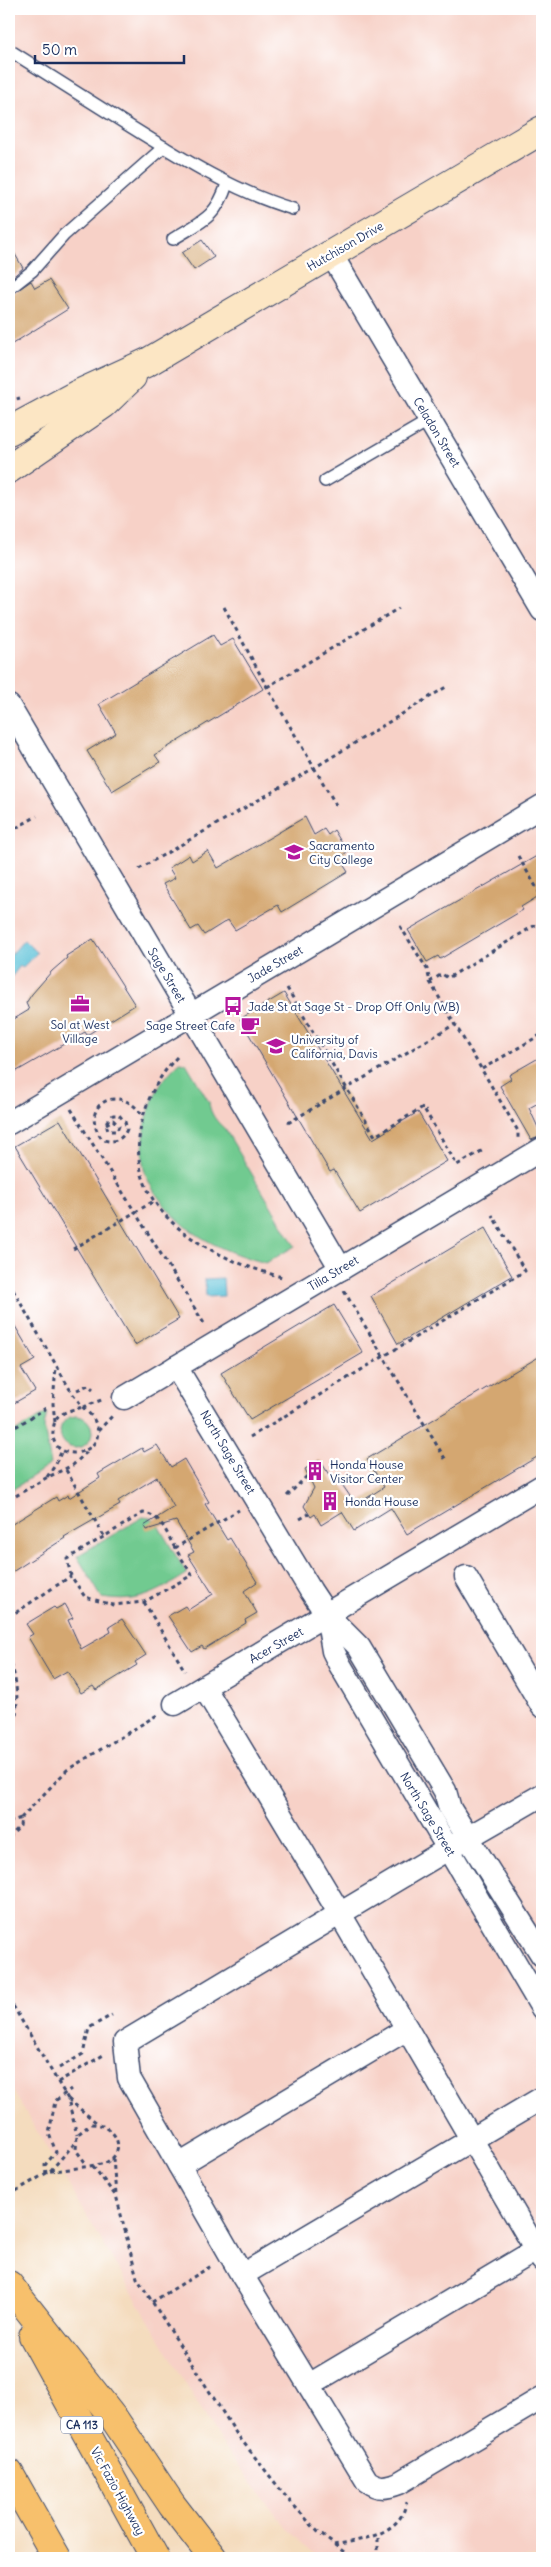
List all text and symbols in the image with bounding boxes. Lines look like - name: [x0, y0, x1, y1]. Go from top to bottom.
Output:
- scale bar: [35, 32, 184, 64]
- text: 50 m: [42, 40, 77, 59]
- street label: Hutchison Drive: [304, 218, 386, 274]
- street label: Celadon Street: [410, 394, 464, 470]
- place label: Sacramento City College: [309, 838, 375, 867]
- school or university icon: Sacramento City College: [283, 841, 305, 863]
- street label: Jade Street: [245, 942, 305, 986]
- street label: Sage Street: [145, 945, 189, 1005]
- office icon: Sol at West Village: [69, 993, 91, 1015]
- bus stop icon: Jade St at Sage St - Drop Off Only (WB): [222, 995, 244, 1017]
- place label: Jade St at Sage St - Drop Off Only (WB): [248, 999, 460, 1014]
- cafe icon: Sage Street Cafe: [239, 1014, 261, 1036]
- place label: Sol at West Village: [50, 1017, 110, 1046]
- place label: Sage Street Cafe: [146, 1018, 235, 1033]
- place label: University of California, Davis: [291, 1032, 378, 1061]
- school or university icon: University of California, Davis: [265, 1035, 287, 1057]
- street label: Tilia Street: [305, 1252, 361, 1294]
- street label: North Sage Street: [197, 1407, 259, 1497]
- place label: Honda House Visitor Center: [330, 1457, 403, 1486]
- building icon: Honda House Visitor Center: [304, 1460, 326, 1482]
- building icon: Honda House: [319, 1490, 341, 1512]
- place label: Honda House: [345, 1494, 418, 1509]
- street label: Acer Street: [246, 1624, 306, 1666]
- street label: North Sage Street: [397, 1769, 459, 1859]
- road number: CA 113: [61, 2416, 103, 2434]
- street label: Vic Fazio Highway: [88, 2444, 148, 2538]

